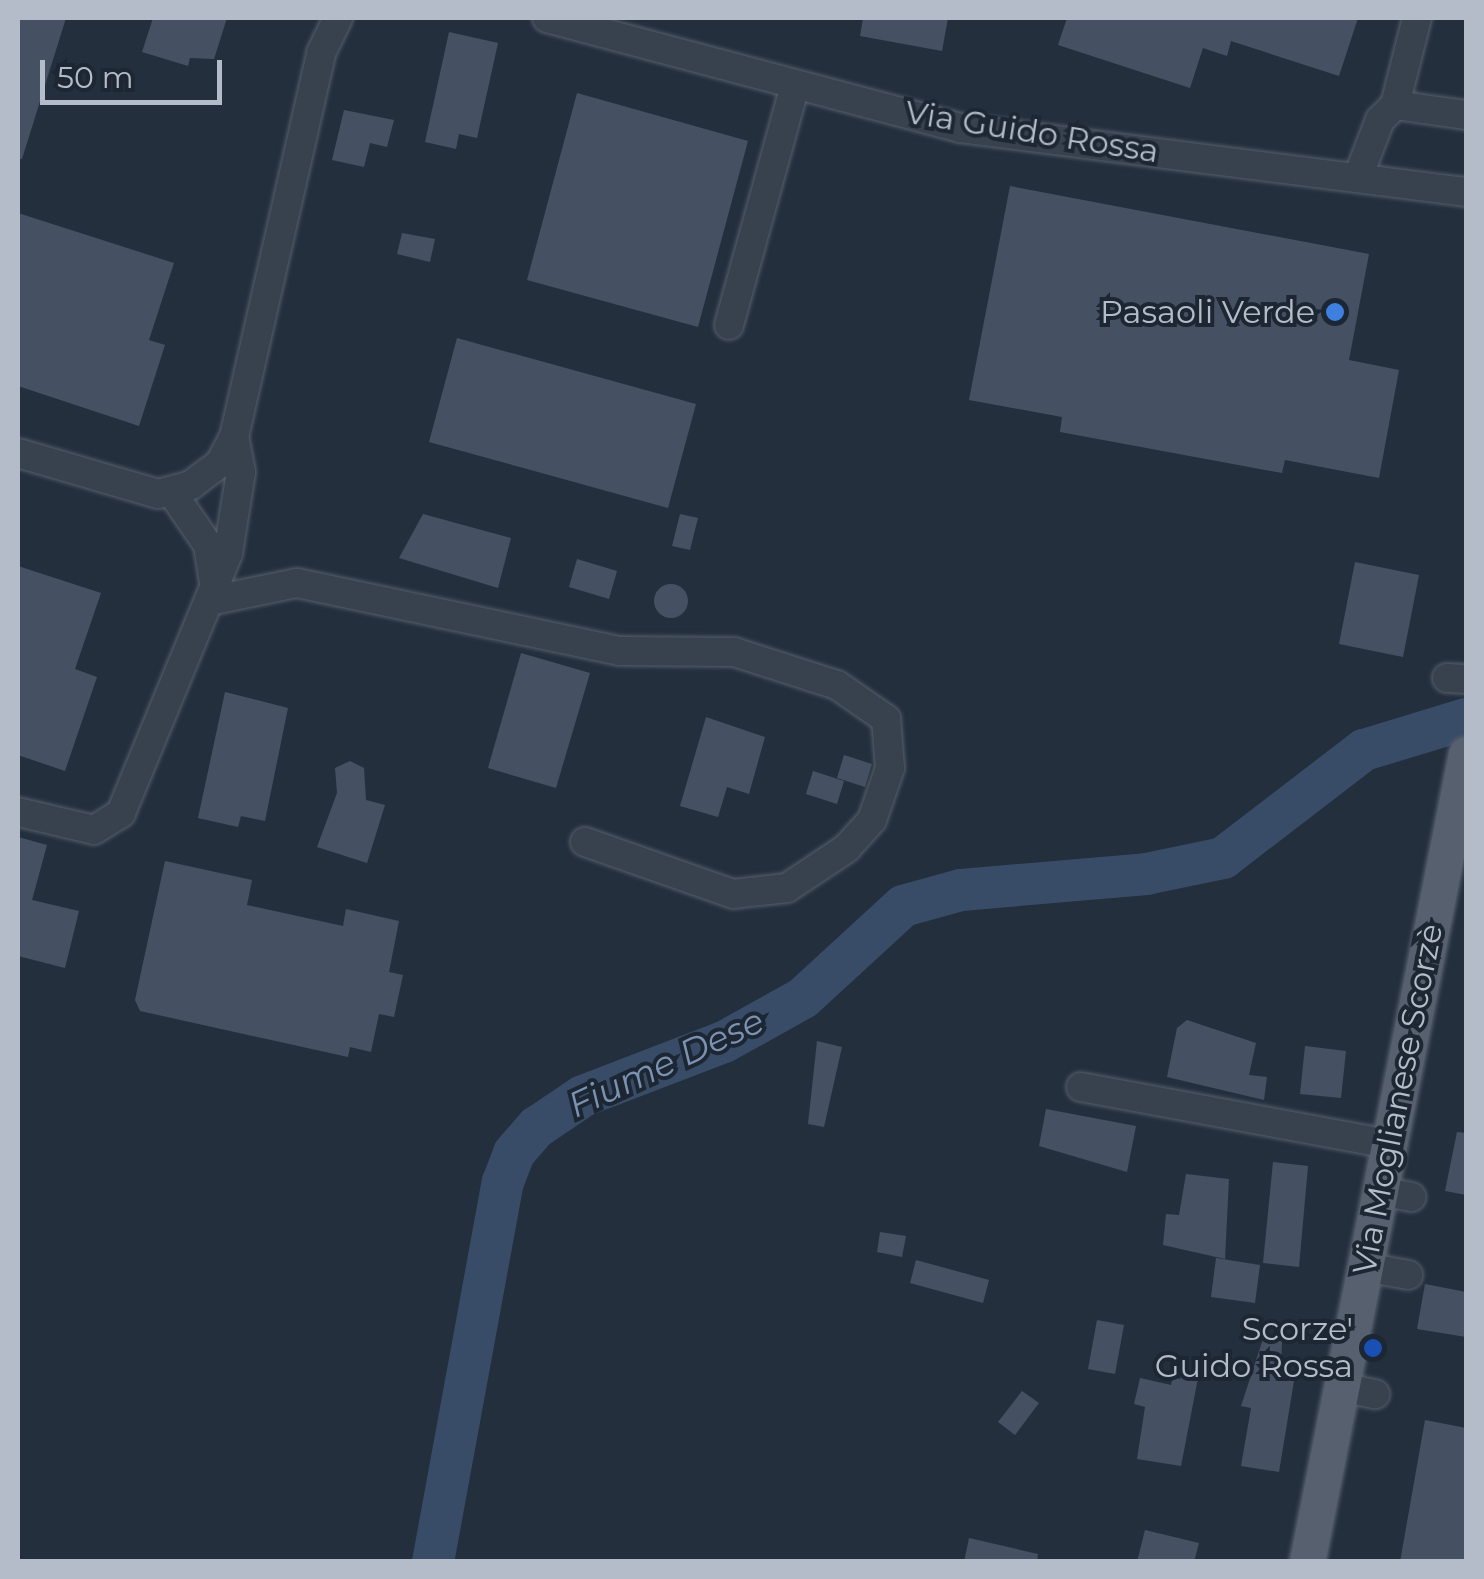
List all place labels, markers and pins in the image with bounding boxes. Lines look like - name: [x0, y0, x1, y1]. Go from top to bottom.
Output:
- place label: Pasaoli Verde: [1100, 293, 1315, 331]
- marker: Pasaoli Verde: [1324, 301, 1346, 323]
- place label: Scorze' Guido Rossa: [1155, 1311, 1353, 1386]
- marker: Scorze' Guido Rossa: [1362, 1337, 1384, 1359]

